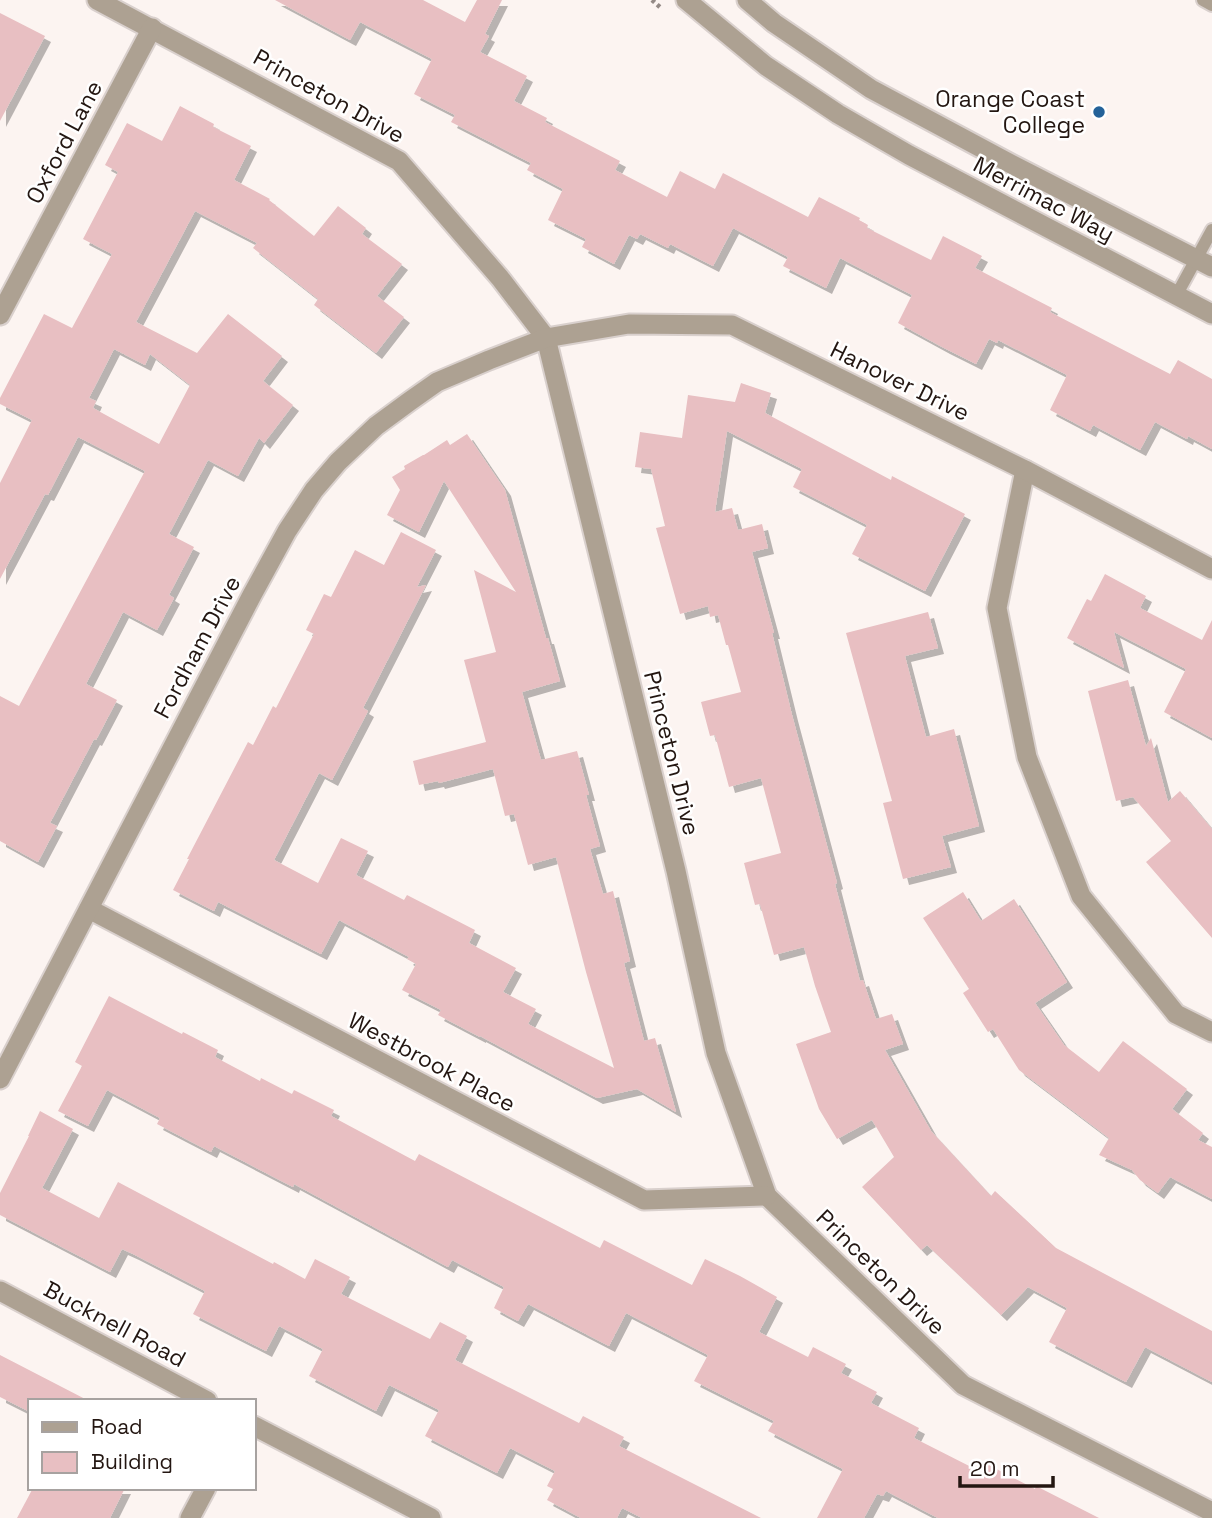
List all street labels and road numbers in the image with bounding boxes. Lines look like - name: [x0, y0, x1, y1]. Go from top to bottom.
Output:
- street label: Princeton Drive: [248, 42, 410, 150]
- street label: Oxford Lane: [19, 75, 109, 209]
- street label: Merrimac Way: [968, 149, 1120, 249]
- street label: Hanover Drive: [825, 334, 975, 428]
- street label: Fordham Drive: [147, 570, 247, 724]
- street label: Princeton Drive: [637, 668, 707, 838]
- street label: Westbrook Place: [343, 1005, 521, 1119]
- street label: Princeton Drive: [810, 1203, 952, 1341]
- street label: Bucknell Road: [39, 1274, 191, 1374]

